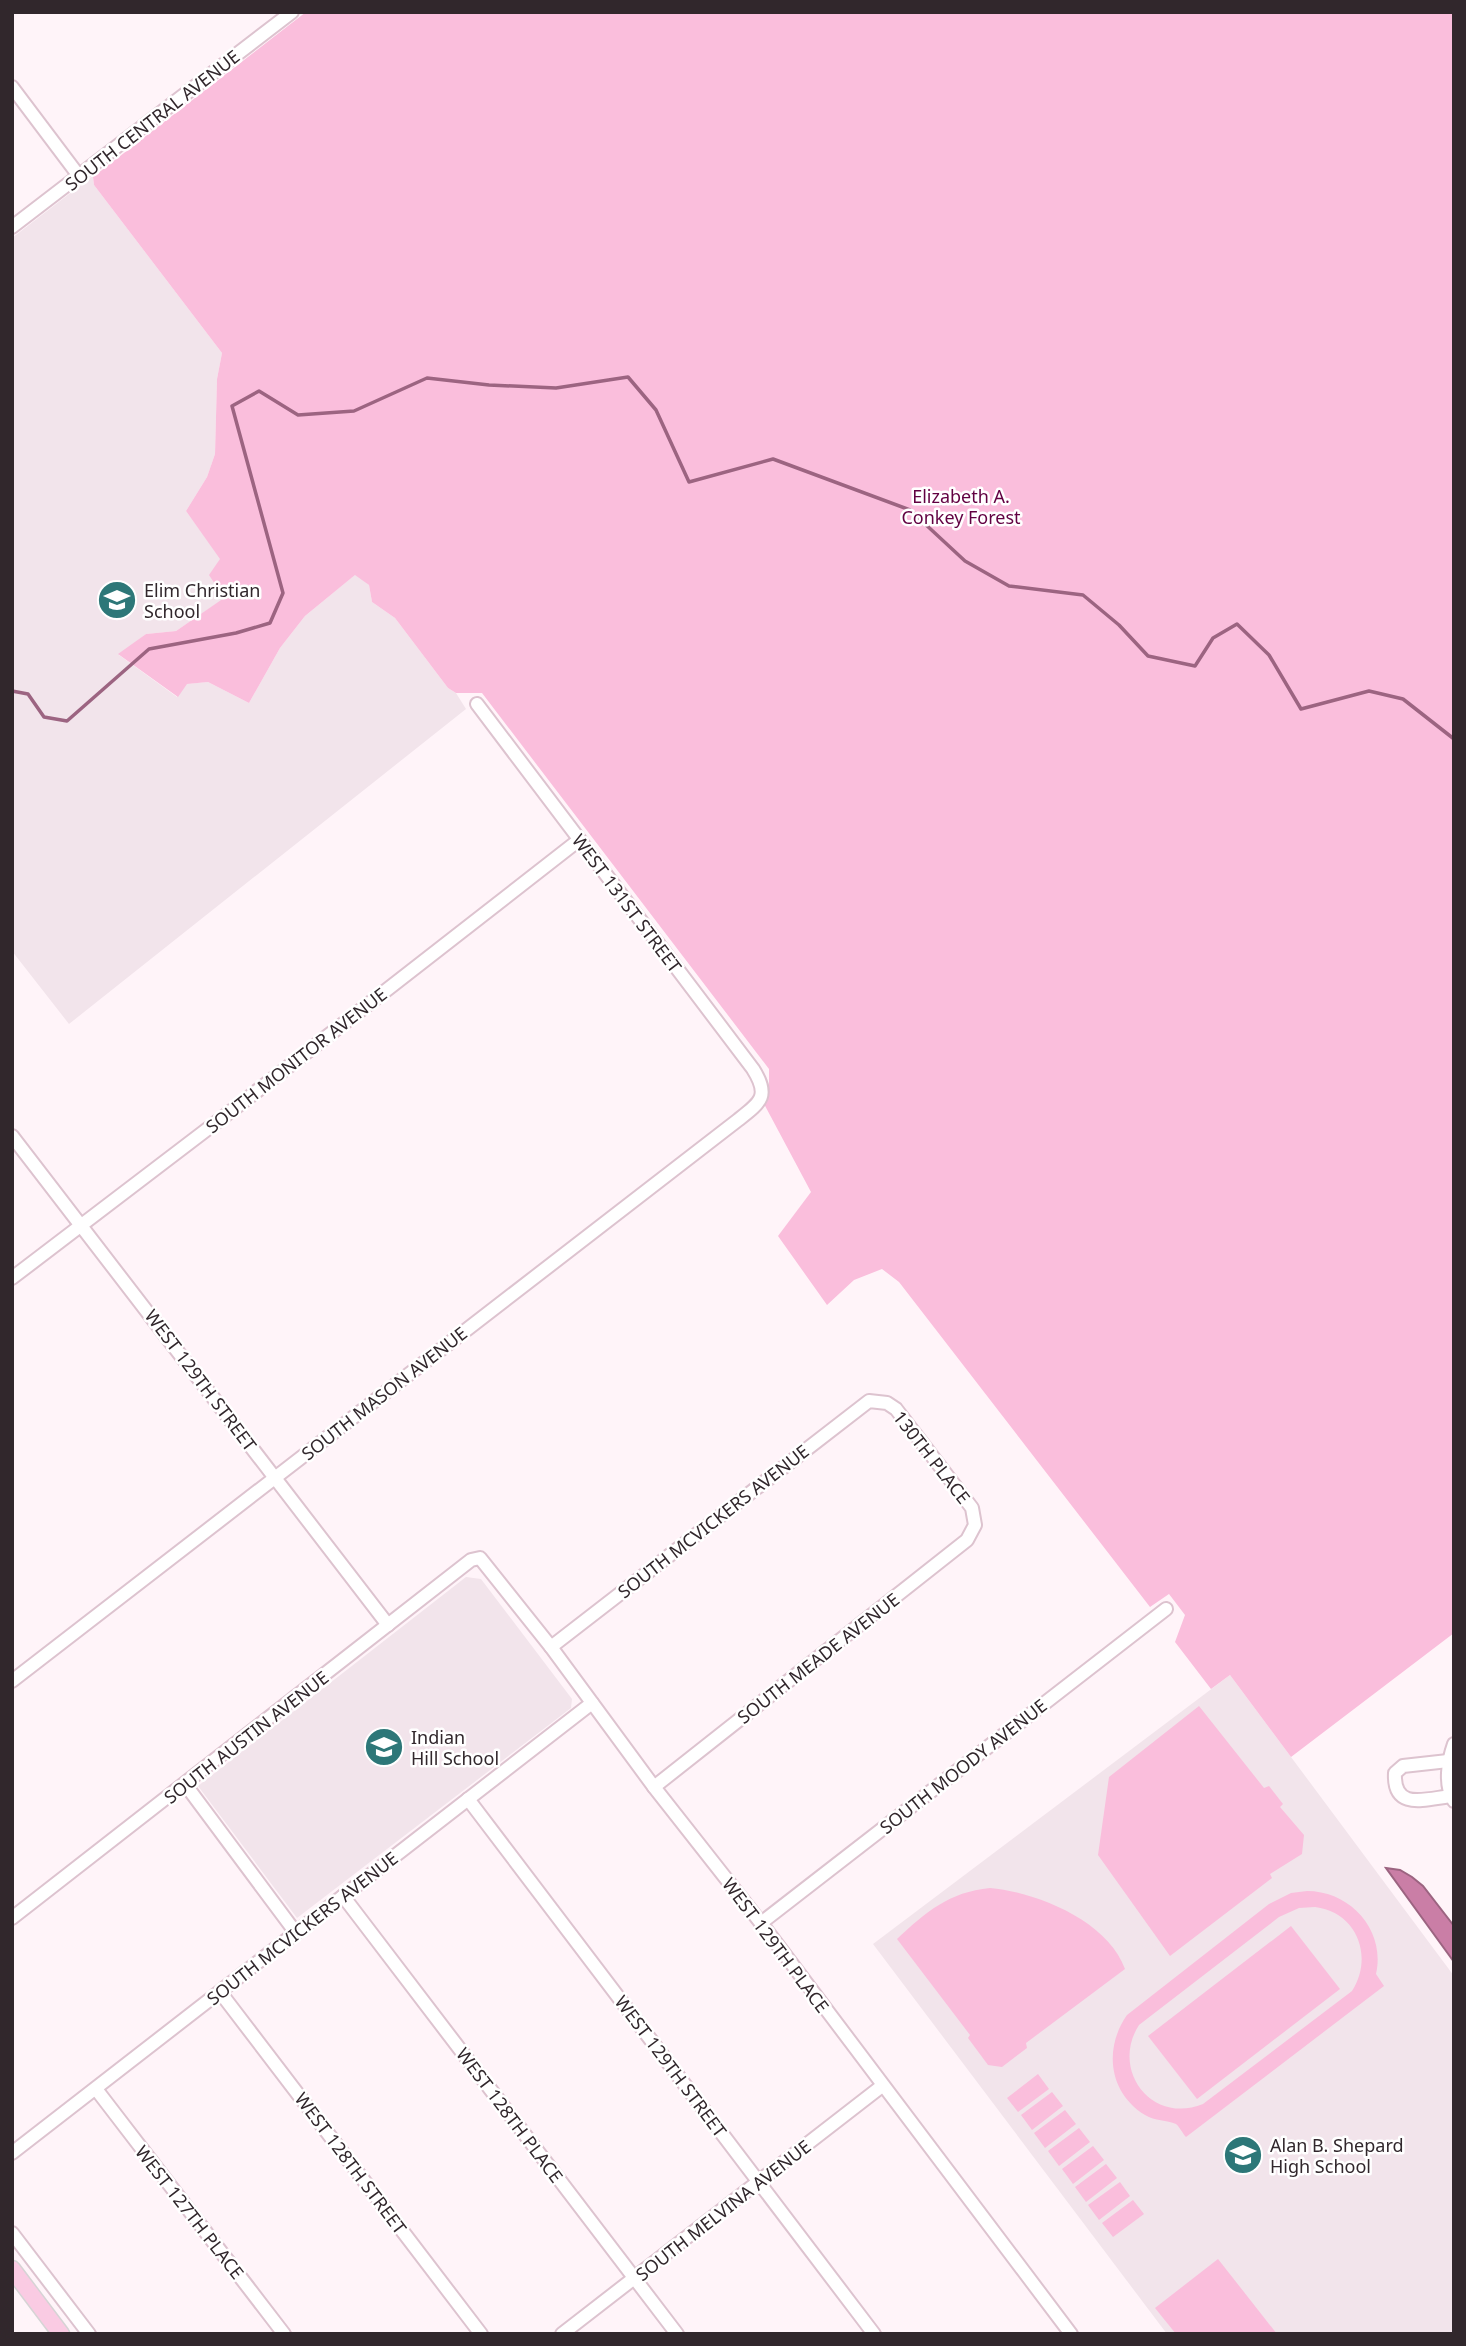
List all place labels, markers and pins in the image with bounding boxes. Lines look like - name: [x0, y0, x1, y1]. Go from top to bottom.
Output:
- place label: Elim Christian School: [144, 578, 260, 623]
- school or university icon: Elim Christian School: [96, 579, 138, 621]
- place label: Indian Hill School: [411, 1725, 499, 1770]
- school or university icon: Indian Hill School: [363, 1726, 405, 1768]
- place label: Alan B. Shepard High School: [1270, 2133, 1404, 2178]
- school or university icon: Alan B. Shepard High School: [1222, 2134, 1264, 2176]

